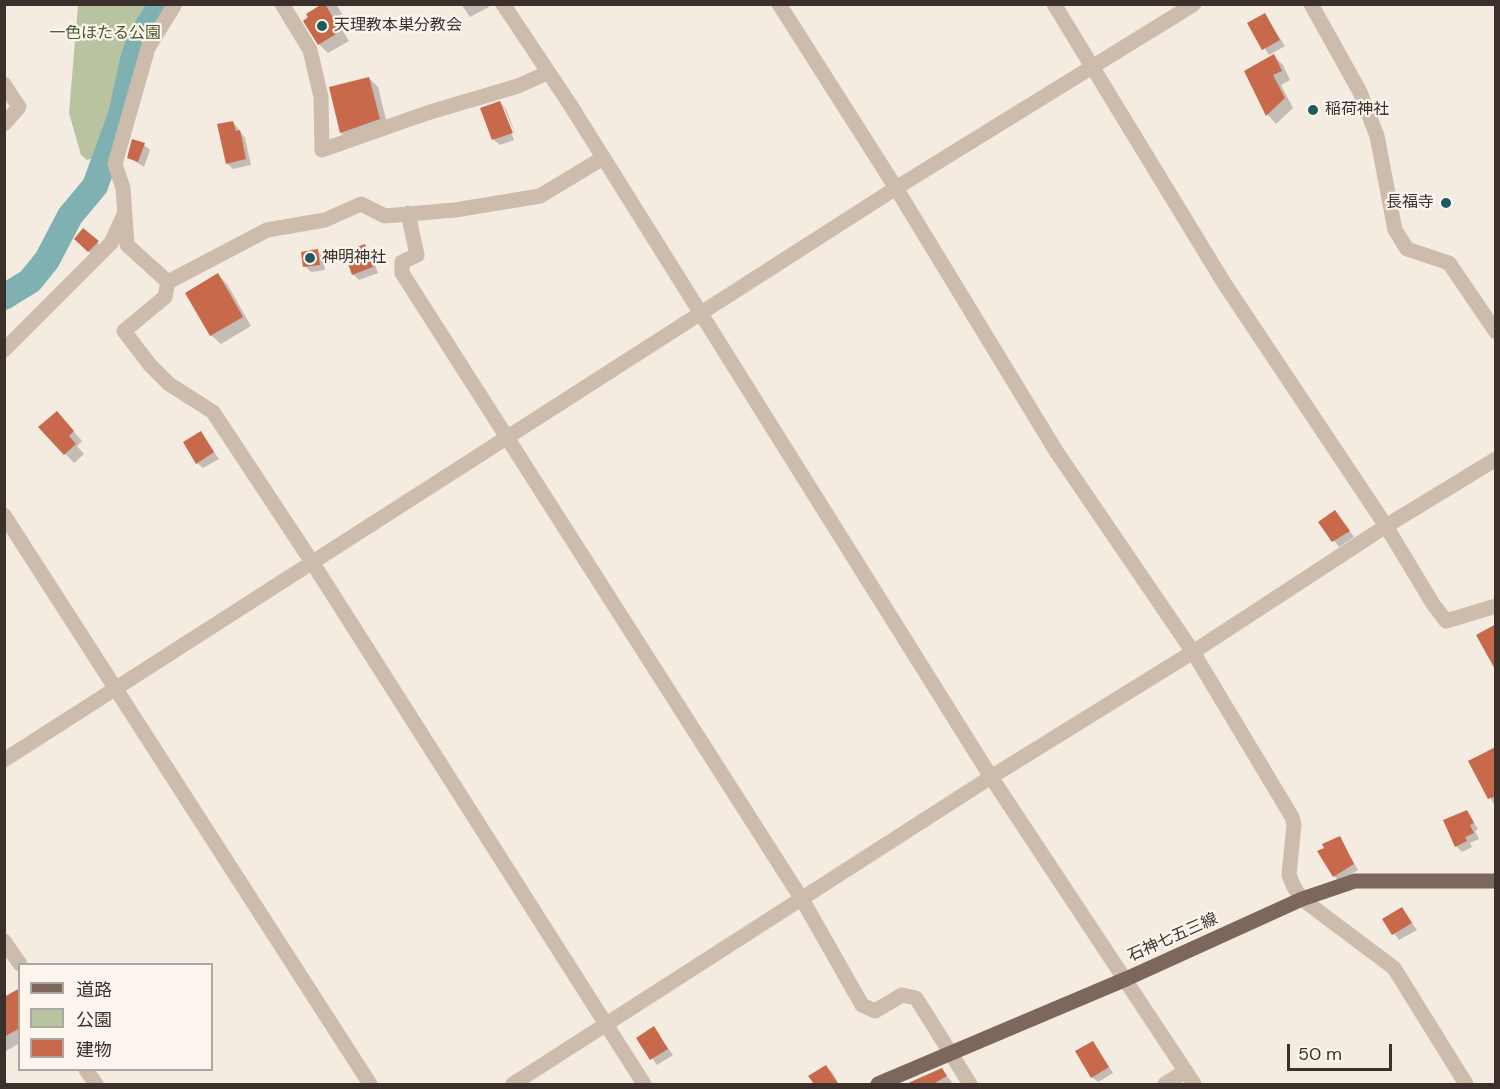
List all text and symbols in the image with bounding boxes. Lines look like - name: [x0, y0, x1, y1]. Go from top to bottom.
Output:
- place label: 天理教本巣分教会: [334, 16, 462, 36]
- marker: 天理教本巣分教会: [315, 19, 329, 33]
- park label: 一色ほたる公園: [49, 24, 161, 44]
- place label: 稲荷神社: [1325, 100, 1389, 120]
- marker: 稲荷神社: [1306, 103, 1320, 117]
- place label: 長福寺: [1386, 193, 1434, 213]
- marker: 長福寺: [1439, 196, 1453, 210]
- place label: 神明神社: [322, 248, 386, 268]
- marker: 神明神社: [303, 251, 317, 265]
- street label: 石神七五三線: [1125, 910, 1221, 966]
- legend: [18, 963, 213, 1071]
- text: 道路: [76, 978, 112, 1002]
- text: 公園: [76, 1008, 112, 1032]
- scale bar: [1290, 1032, 1395, 1070]
- text: 建物: [76, 1038, 112, 1062]
- text: 50 m: [1298, 1042, 1342, 1066]

